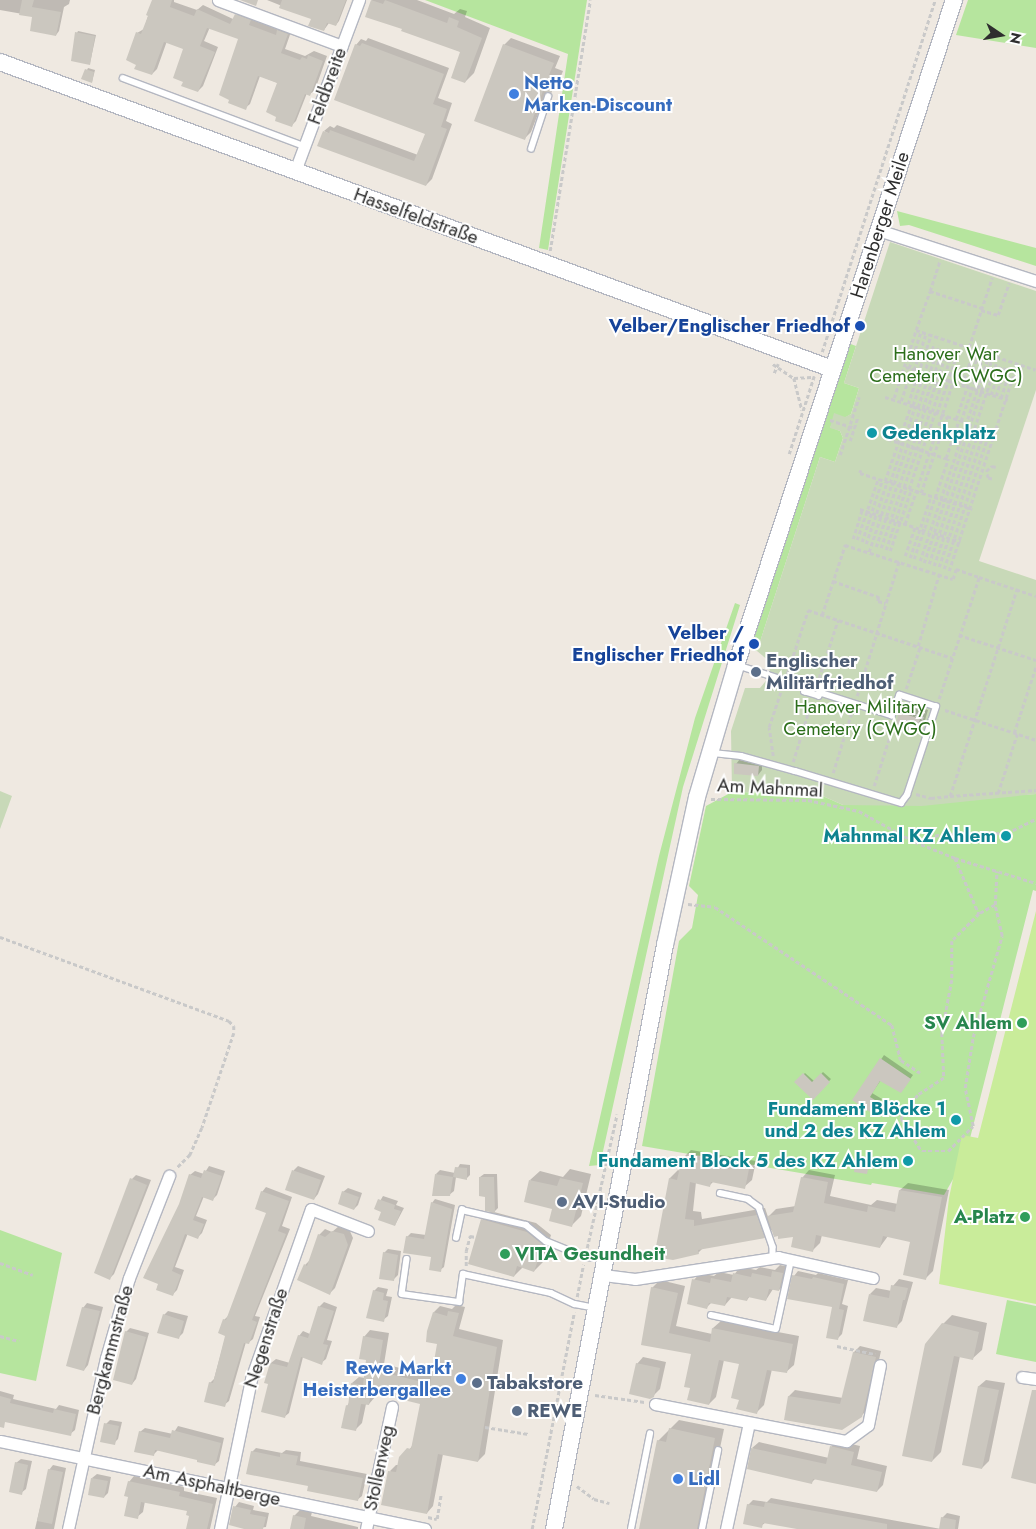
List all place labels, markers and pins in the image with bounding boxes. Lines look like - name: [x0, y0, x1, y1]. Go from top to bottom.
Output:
- place label: Netto Marken-Discount: [524, 72, 672, 116]
- marker: Netto Marken-Discount: [508, 88, 520, 100]
- place label: Velber/Englischer Friedhof: [609, 315, 850, 337]
- marker: Velber/Englischer Friedhof: [854, 320, 866, 332]
- place label: Gedenkplatz: [882, 422, 996, 444]
- marker: Gedenkplatz: [866, 427, 878, 439]
- place label: Velber / Englischer Friedhof: [572, 622, 744, 666]
- marker: Velber / Englischer Friedhof: [748, 638, 760, 650]
- place label: Englischer Militärfriedhof: [766, 650, 893, 694]
- marker: Englischer Militärfriedhof: [750, 666, 762, 678]
- place label: Mahnmal KZ Ahlem: [823, 825, 996, 847]
- marker: Mahnmal KZ Ahlem: [1000, 830, 1012, 842]
- place label: SV Ahlem: [924, 1012, 1012, 1034]
- marker: SV Ahlem: [1016, 1017, 1028, 1029]
- place label: Fundament Blöcke 1 und 2 des KZ Ahlem: [764, 1098, 946, 1142]
- marker: Fundament Blöcke 1 und 2 des KZ Ahlem: [950, 1114, 962, 1126]
- place label: Fundament Block 5 des KZ Ahlem: [598, 1150, 898, 1172]
- marker: Fundament Block 5 des KZ Ahlem: [902, 1155, 914, 1167]
- place label: AVI-Studio: [572, 1191, 665, 1213]
- marker: AVI-Studio: [556, 1196, 568, 1208]
- place label: A-Platz: [954, 1206, 1015, 1228]
- marker: A-Platz: [1019, 1211, 1031, 1223]
- place label: VITA Gesundheit: [515, 1243, 665, 1265]
- marker: VITA Gesundheit: [499, 1248, 511, 1260]
- place label: Rewe Markt Heisterbergallee: [303, 1357, 451, 1401]
- place label: Tabakstore: [487, 1372, 583, 1394]
- marker: Rewe Markt Heisterbergallee: [455, 1373, 467, 1385]
- marker: Tabakstore: [471, 1377, 483, 1389]
- place label: REWE: [527, 1400, 582, 1422]
- marker: REWE: [511, 1405, 523, 1417]
- place label: Lidl: [688, 1468, 720, 1490]
- marker: Lidl: [672, 1473, 684, 1485]

